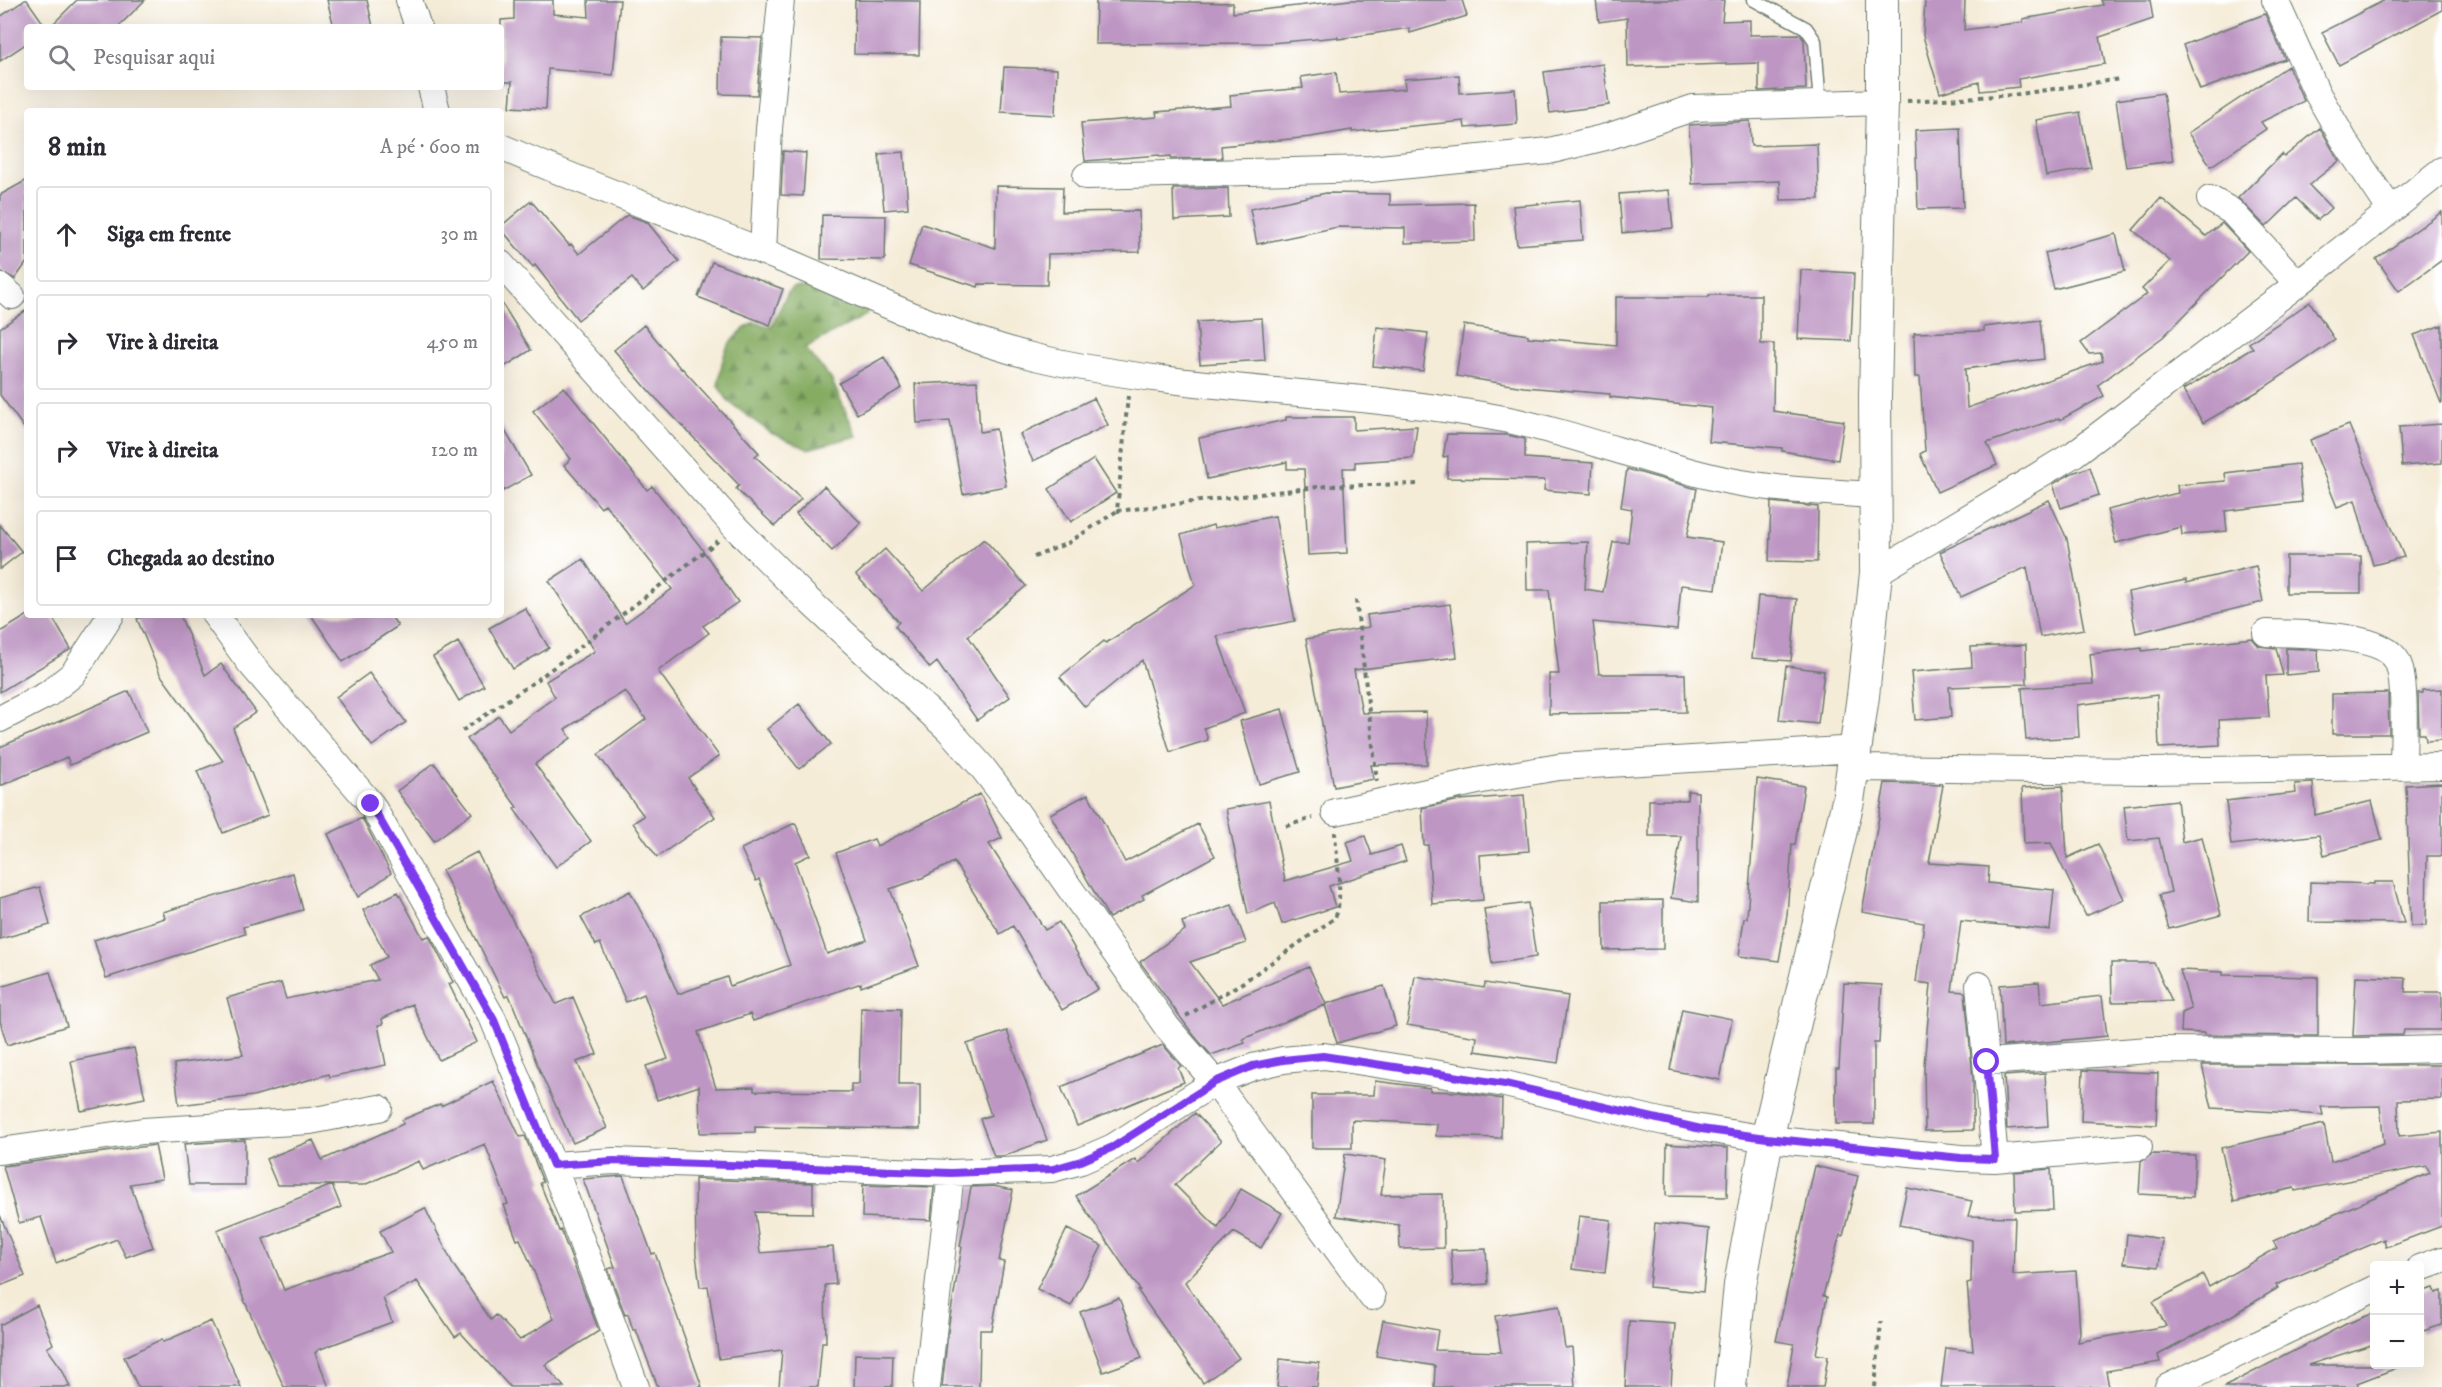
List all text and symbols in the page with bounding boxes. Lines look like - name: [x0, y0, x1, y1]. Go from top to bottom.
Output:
- search box: [24, 24, 504, 90]
- icon: search: [45, 41, 78, 74]
- text: Pesquisar aqui: [93, 44, 215, 71]
- text: 8 min: [48, 131, 106, 164]
- text: A pé · 600 m: [380, 135, 480, 160]
- icon: ahead: [50, 218, 83, 251]
- text: Siga em frente: [107, 221, 231, 248]
- text: 30 m: [440, 222, 478, 247]
- icon: right: [50, 326, 83, 359]
- text: Vire à direita: [107, 329, 218, 356]
- text: 450 m: [427, 330, 478, 355]
- icon: right: [50, 434, 83, 467]
- text: Vire à direita: [107, 437, 218, 464]
- text: 120 m: [431, 438, 478, 463]
- icon: arrive: [50, 542, 83, 575]
- text: Chegada ao destino: [107, 545, 274, 572]
- route end: [357, 790, 383, 816]
- route start: [1973, 1048, 1999, 1074]
- map controls: [2370, 1261, 2424, 1369]
- button: +: [2370, 1261, 2424, 1315]
- button: −: [2370, 1315, 2424, 1369]

